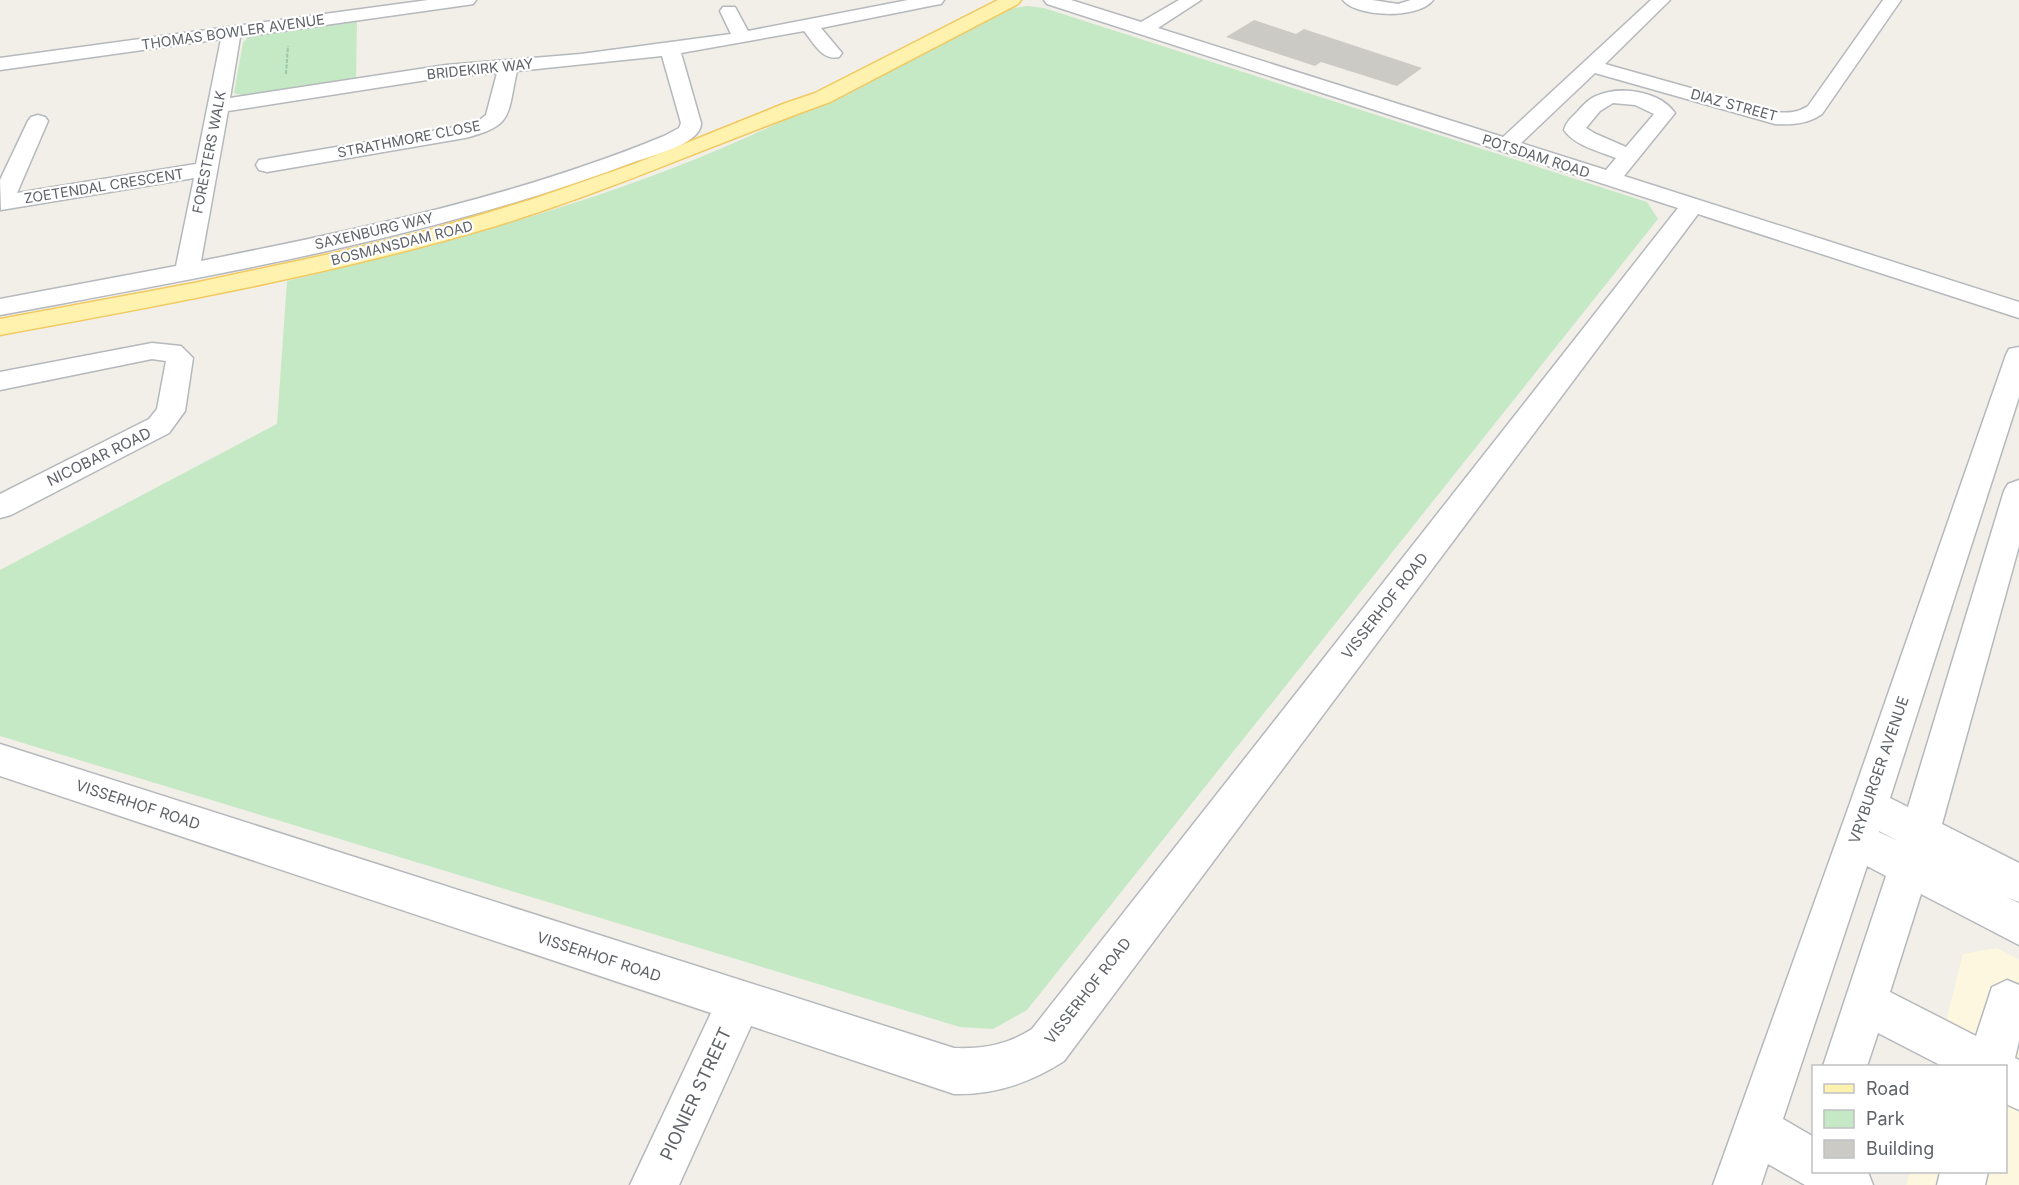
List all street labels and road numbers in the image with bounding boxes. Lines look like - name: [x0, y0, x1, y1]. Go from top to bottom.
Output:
- street label: THOMAS BOWLER AVENUE: [140, 10, 325, 53]
- street label: BRIDEKIRK WAY: [426, 54, 535, 83]
- street label: DIAZ STREET: [1689, 85, 1779, 124]
- street label: FORESTERS WALK: [188, 88, 229, 215]
- street label: STRATHMORE CLOSE: [336, 116, 482, 161]
- street label: POTSDAM ROAD: [1480, 130, 1592, 181]
- street label: ZOETENDAL CRESCENT: [23, 164, 185, 207]
- street label: SAXENBURG WAY: [313, 208, 435, 252]
- street label: BOSMANSDAM ROAD: [329, 217, 475, 268]
- street label: NICOBAR ROAD: [44, 423, 154, 490]
- street label: VISSERHOF ROAD: [1337, 549, 1432, 663]
- street label: VRYBURGER AVENUE: [1844, 694, 1913, 846]
- street label: VISSERHOF ROAD: [74, 775, 203, 834]
- street label: VISSERHOF ROAD: [535, 927, 664, 986]
- street label: VISSERHOF ROAD: [1040, 934, 1135, 1048]
- street label: PIONIER STREET: [656, 1024, 735, 1163]

